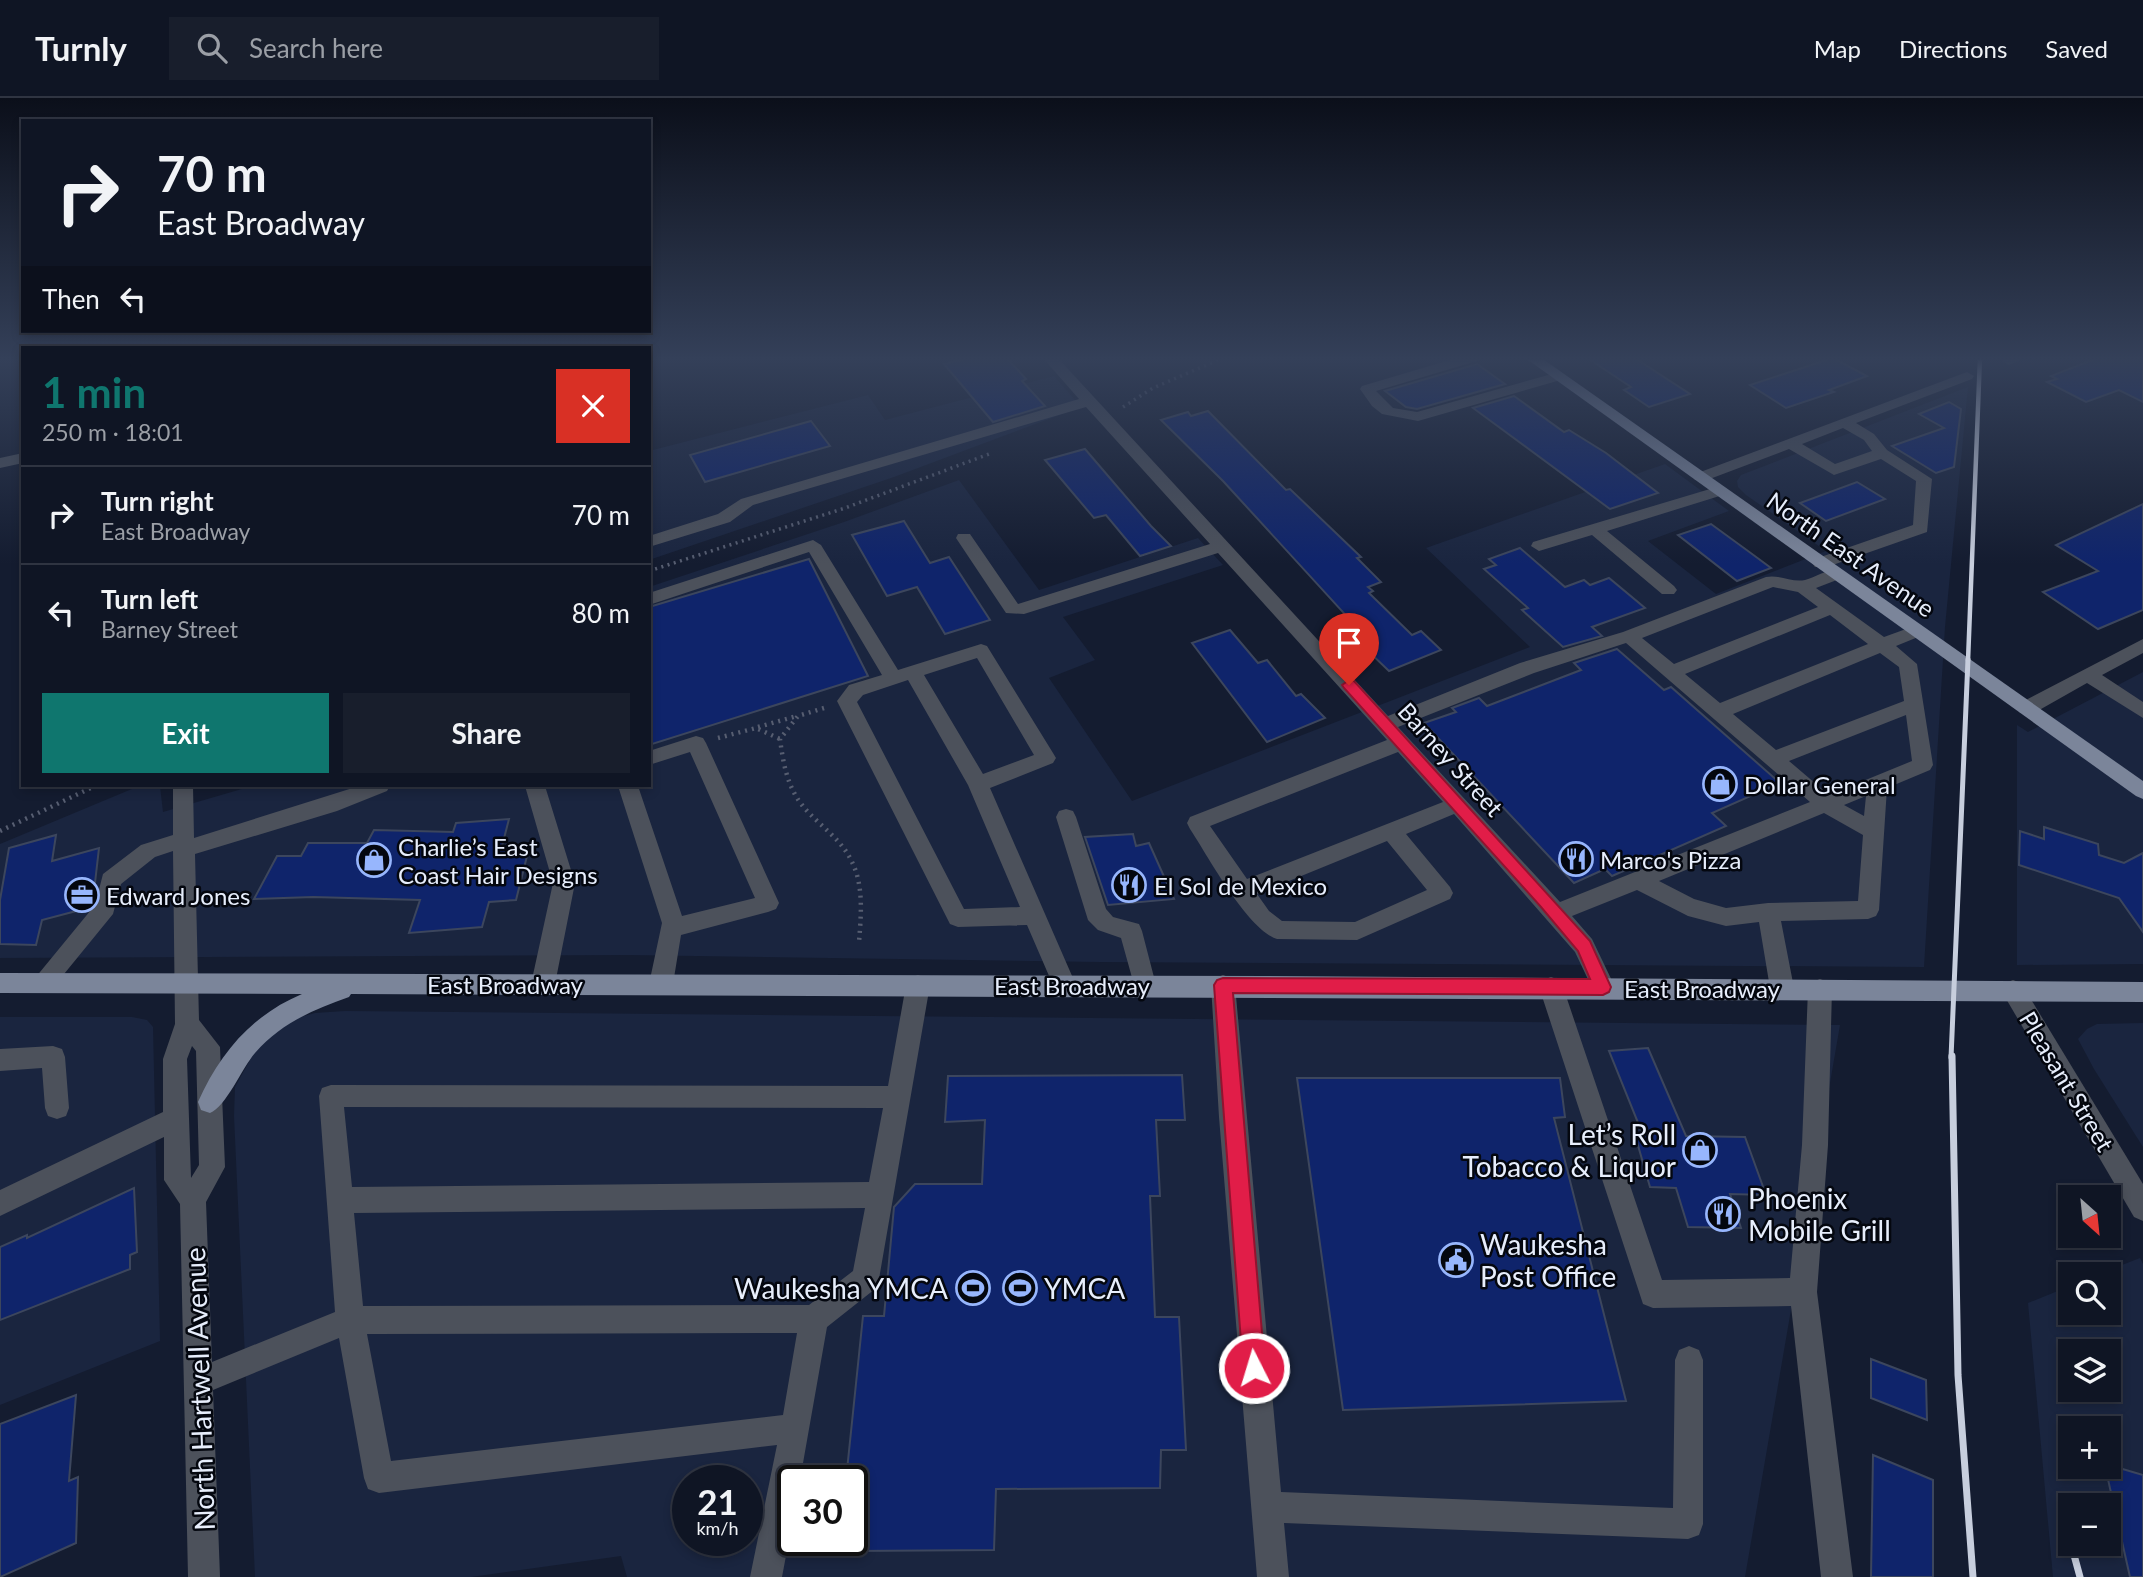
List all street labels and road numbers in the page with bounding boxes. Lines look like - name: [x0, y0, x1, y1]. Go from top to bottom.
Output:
- street label: North East Avenue: [1762, 485, 1940, 623]
- street label: Barney Street: [1392, 696, 1510, 822]
- street label: East Broadway: [427, 970, 584, 999]
- street label: East Broadway: [994, 971, 1151, 1000]
- street label: East Broadway: [1624, 974, 1781, 1003]
- street label: Pleasant Street: [2014, 1006, 2120, 1157]
- street label: North Hartwell Avenue: [177, 1247, 221, 1531]

